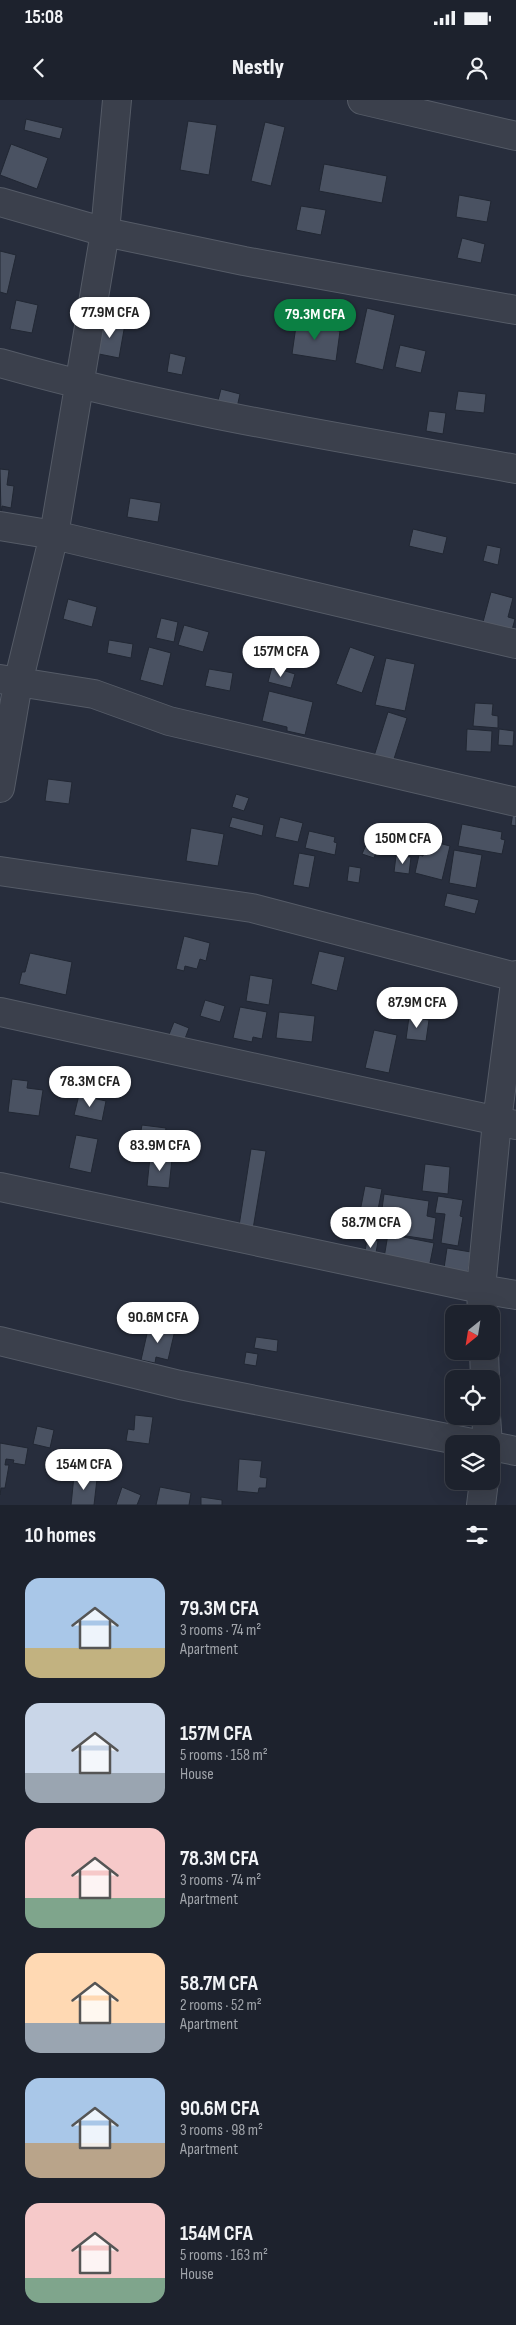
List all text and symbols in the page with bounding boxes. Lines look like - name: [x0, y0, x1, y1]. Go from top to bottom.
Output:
- text: 15:08: [25, 6, 63, 29]
- icon: back: [25, 54, 53, 82]
- text: Nestly: [232, 54, 284, 81]
- icon: person: [463, 54, 491, 82]
- pin: 77.9M CFA: [53, 296, 167, 339]
- pin: 79.3M CFA: [258, 298, 372, 341]
- text: 77.9M CFA: [81, 303, 139, 322]
- text: 79.3M CFA: [285, 305, 345, 324]
- pin: 157M CFA: [229, 636, 333, 678]
- text: 157M CFA: [254, 642, 308, 661]
- pin: 150M CFA: [351, 822, 455, 865]
- text: 150M CFA: [375, 829, 431, 848]
- pin: 87.9M CFA: [360, 986, 474, 1029]
- text: 87.9M CFA: [388, 993, 446, 1012]
- pin: 78.3M CFA: [33, 1066, 147, 1108]
- text: 78.3M CFA: [60, 1072, 120, 1091]
- pin: 83.9M CFA: [103, 1130, 217, 1172]
- text: 83.9M CFA: [130, 1136, 190, 1155]
- pin: 58.7M CFA: [314, 1206, 428, 1249]
- text: 58.7M CFA: [341, 1213, 401, 1232]
- pin: 90.6M CFA: [101, 1302, 215, 1344]
- north arrow: [445, 1305, 500, 1360]
- map controls: [445, 1305, 500, 1490]
- text: 90.6M CFA: [128, 1308, 188, 1327]
- button: locate: [445, 1370, 500, 1425]
- button: layers: [445, 1435, 500, 1490]
- pin: 154M CFA: [32, 1448, 136, 1491]
- text: 154M CFA: [56, 1455, 112, 1474]
- icon: filters: [463, 1521, 491, 1549]
- text: 10 homes: [25, 1523, 96, 1548]
- text: 79.3M CFA: [180, 1596, 259, 1621]
- icon: home: [65, 1598, 125, 1658]
- text: 3 rooms · 74 m²: [180, 1621, 261, 1640]
- text: Apartment: [180, 1640, 238, 1659]
- text: 157M CFA: [180, 1721, 252, 1746]
- icon: home: [65, 1723, 125, 1783]
- text: 5 rooms · 158 m²: [180, 1746, 268, 1765]
- text: House: [180, 1765, 214, 1784]
- text: 78.3M CFA: [180, 1846, 259, 1871]
- icon: home: [65, 1848, 125, 1908]
- text: 3 rooms · 74 m²: [180, 1871, 261, 1890]
- text: Apartment: [180, 1890, 238, 1909]
- text: 58.7M CFA: [180, 1971, 258, 1996]
- icon: home: [65, 1973, 125, 2033]
- text: 2 rooms · 52 m²: [180, 1996, 262, 2015]
- text: Apartment: [180, 2015, 238, 2034]
- text: 90.6M CFA: [180, 2096, 259, 2121]
- icon: home: [65, 2098, 125, 2158]
- text: 3 rooms · 98 m²: [180, 2121, 263, 2140]
- text: Apartment: [180, 2140, 238, 2159]
- text: 154M CFA: [180, 2221, 253, 2246]
- icon: home: [65, 2223, 125, 2283]
- text: 5 rooms · 163 m²: [180, 2246, 268, 2265]
- text: House: [180, 2265, 214, 2284]

